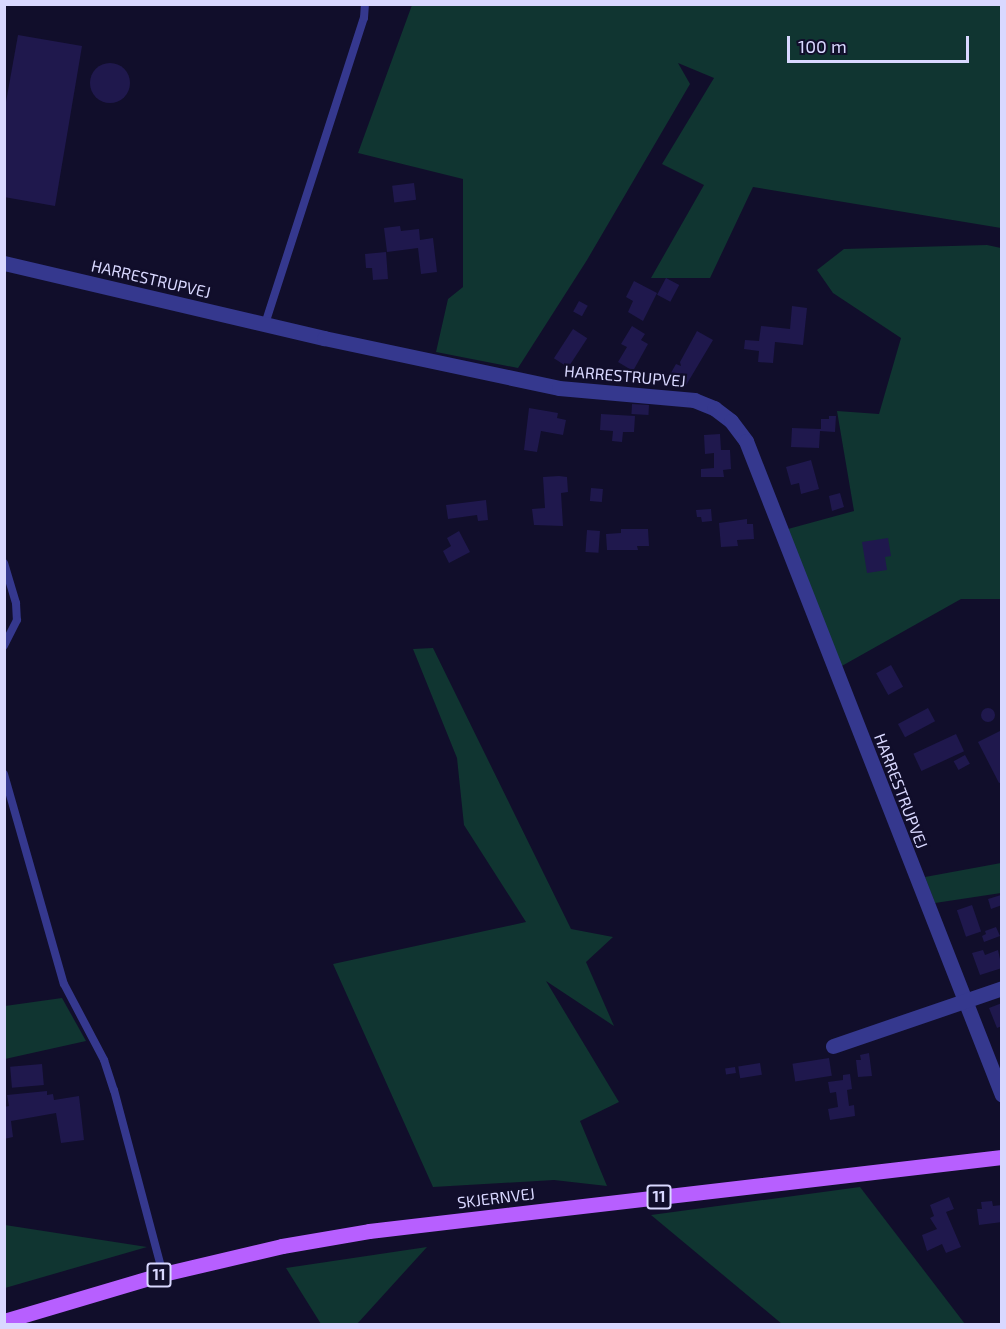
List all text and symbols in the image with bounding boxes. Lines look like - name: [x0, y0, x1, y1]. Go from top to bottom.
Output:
- scale bar: [790, 24, 972, 62]
- text: 100 m: [798, 35, 847, 57]
- street label: HARRESTRUPVEJ: [90, 256, 212, 302]
- street label: HARRESTRUPVEJ: [564, 361, 686, 391]
- street label: HARRESTRUPVEJ: [870, 731, 932, 851]
- street label: SKJERNVEJ: [456, 1184, 536, 1212]
- road number: 11: [646, 1185, 672, 1209]
- road number: 11: [146, 1263, 172, 1287]

